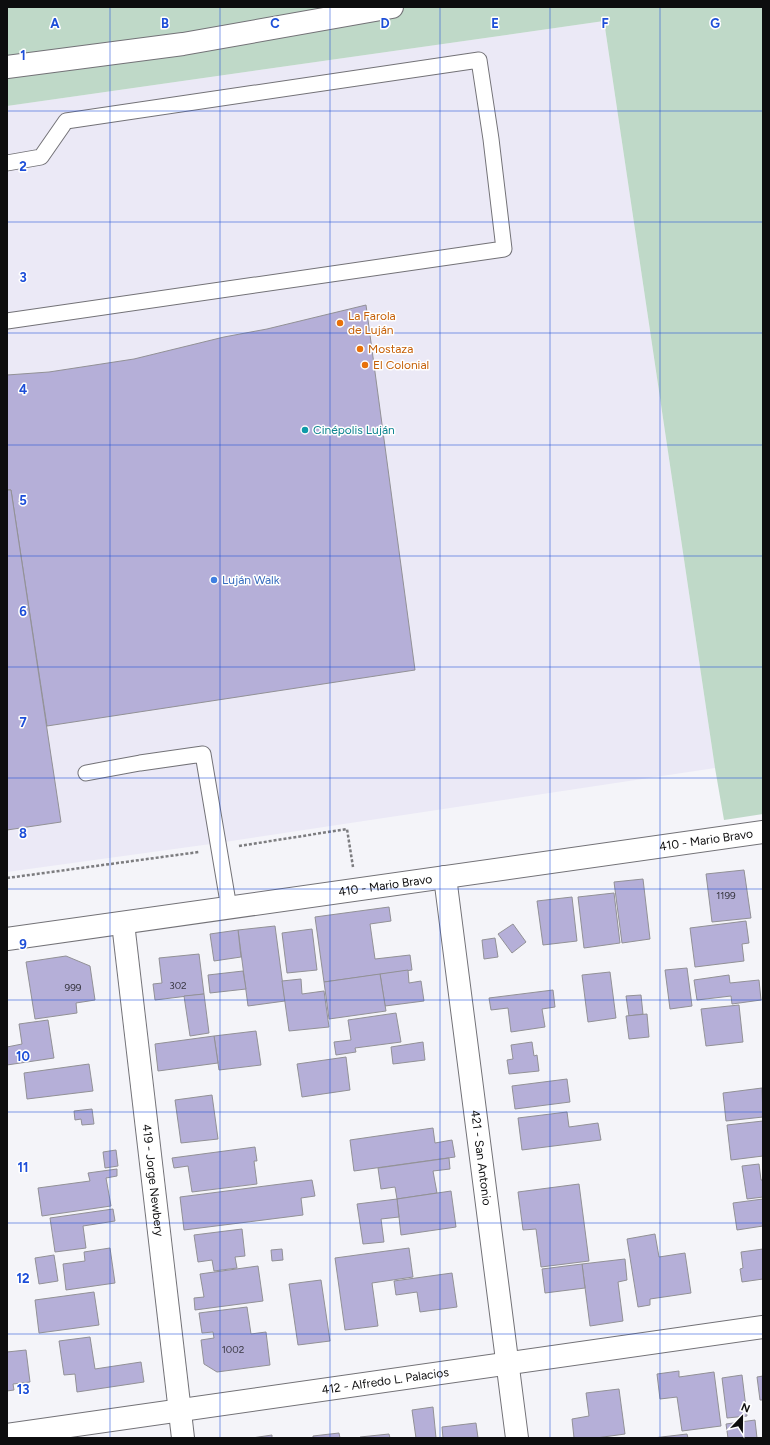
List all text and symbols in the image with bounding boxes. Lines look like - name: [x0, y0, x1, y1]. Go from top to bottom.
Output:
- text: A: [50, 16, 60, 31]
- text: B: [161, 16, 169, 31]
- text: C: [270, 16, 280, 31]
- text: D: [380, 16, 390, 31]
- text: E: [491, 16, 499, 31]
- text: F: [601, 16, 609, 31]
- text: G: [710, 16, 720, 31]
- text: 1: [20, 48, 26, 63]
- text: 2: [19, 159, 27, 174]
- text: 3: [19, 270, 27, 285]
- place label: La Farola de Luján: [348, 309, 396, 337]
- marker: La Farola de Luján: [335, 318, 345, 328]
- place label: Mostaza: [368, 342, 413, 356]
- marker: Mostaza: [355, 344, 365, 354]
- place label: El Colonial: [373, 358, 429, 372]
- marker: El Colonial: [360, 360, 370, 370]
- text: 4: [19, 382, 27, 397]
- place label: Cinépolis Luján: [313, 423, 395, 437]
- marker: Cinépolis Luján: [300, 425, 310, 435]
- text: 5: [19, 493, 27, 508]
- place label: Luján Walk: [222, 573, 280, 587]
- marker: Luján Walk: [209, 575, 219, 585]
- text: 6: [19, 604, 27, 619]
- text: 7: [19, 715, 27, 730]
- text: 8: [19, 826, 27, 841]
- street label: 410 - Mario Bravo: [658, 826, 754, 854]
- street label: 410 - Mario Bravo: [337, 872, 433, 899]
- house number: 1199: [716, 889, 736, 902]
- text: 9: [19, 937, 27, 952]
- house number: 302: [169, 979, 187, 992]
- house number: 999: [65, 981, 82, 994]
- text: 10: [16, 1049, 30, 1064]
- street label: 421 - San Antonio: [468, 1109, 494, 1206]
- street label: 419 - Jorge Newbery: [139, 1123, 167, 1238]
- text: 11: [18, 1160, 28, 1175]
- text: 12: [16, 1271, 30, 1286]
- house number: 1002: [222, 1343, 244, 1356]
- street label: 412 - Alfredo L. Palacios: [321, 1365, 450, 1397]
- text: 13: [17, 1382, 29, 1397]
- north arrow: [722, 1397, 762, 1437]
- text: N: [739, 1401, 752, 1416]

